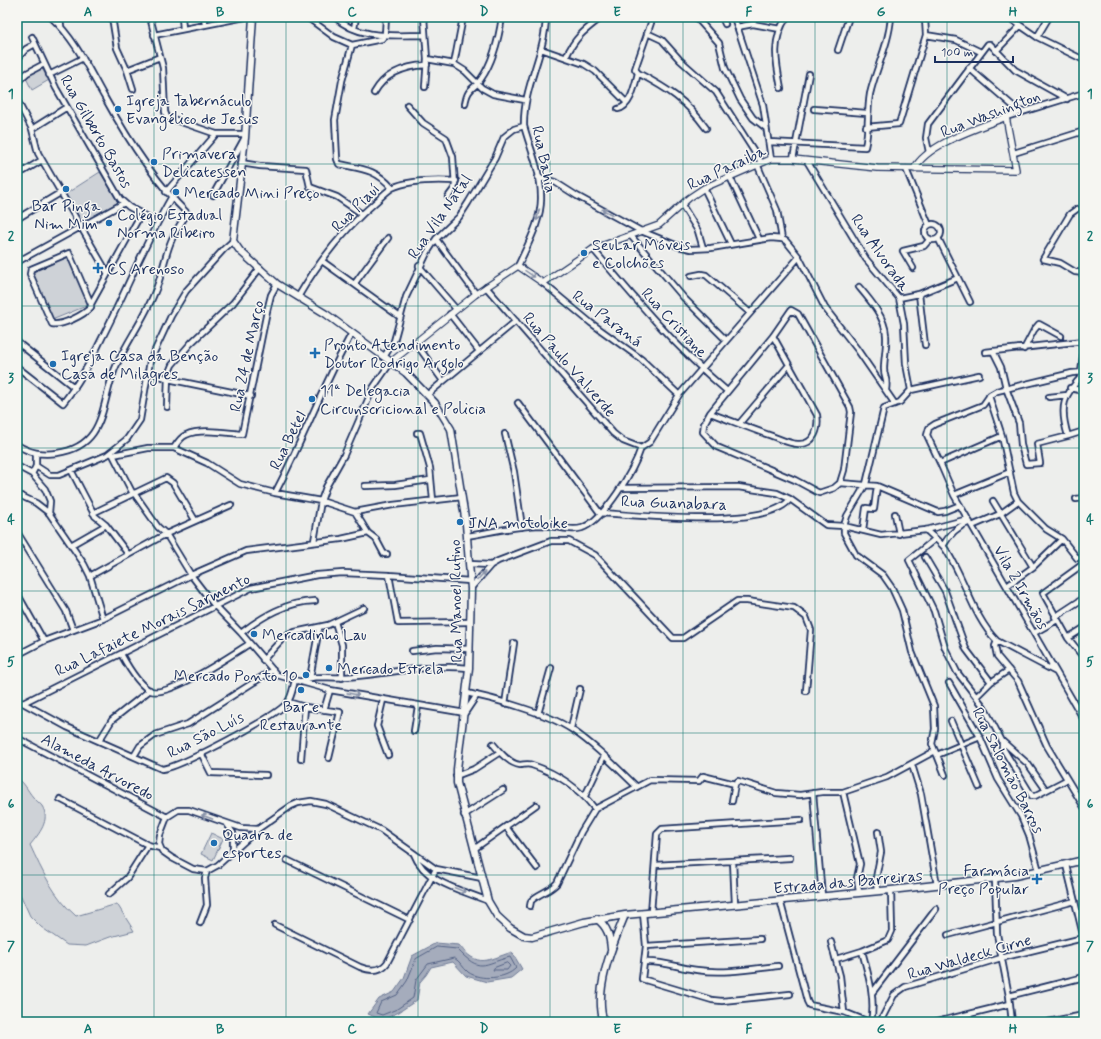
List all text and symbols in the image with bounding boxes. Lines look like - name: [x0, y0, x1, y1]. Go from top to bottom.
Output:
- text: A: [84, 4, 92, 21]
- text: B: [216, 4, 225, 21]
- text: C: [347, 4, 357, 21]
- text: D: [480, 4, 489, 21]
- text: E: [613, 4, 621, 21]
- text: F: [746, 4, 753, 21]
- text: G: [877, 4, 886, 21]
- text: H: [1009, 4, 1018, 21]
- scale bar: [935, 38, 1013, 64]
- text: 100 m: [941, 45, 973, 61]
- street label: Rua Gilberto Bastos: [55, 71, 137, 192]
- text: 1: [8, 86, 14, 103]
- street label: Rua Washington: [938, 86, 1044, 144]
- text: 1: [1087, 86, 1093, 103]
- place label: Igreja Tabernáculo Evangélico de Jesus: [126, 91, 259, 131]
- marker: Igreja Tabernáculo Evangélico de Jesus: [113, 104, 123, 114]
- street label: Rua Bahia: [526, 124, 561, 195]
- street label: Rua Paraiba: [684, 141, 770, 196]
- place label: Primavera Delicatessen: [162, 144, 247, 183]
- marker: Primavera Delicatessen: [149, 157, 159, 167]
- street label: Rua Vila Natal: [403, 170, 477, 263]
- street label: Rua Piauí: [327, 179, 385, 237]
- place label: Mercado Mini Preço: [184, 183, 320, 204]
- marker: Bar Pinga Nim Mim: [61, 184, 71, 194]
- marker: Mercado Mini Preço: [171, 187, 181, 197]
- place label: Bar Pinga Nim Mim: [32, 196, 101, 235]
- place label: Colégio Estadual Norma Ribeiro: [117, 205, 222, 244]
- one-way arrow: [601, 208, 613, 216]
- one-way arrow: [534, 209, 542, 222]
- street label: Rua Alvorada: [846, 210, 914, 296]
- marker: Colégio Estadual Norma Ribeiro: [104, 218, 114, 228]
- text: 2: [8, 228, 15, 245]
- text: 2: [1087, 228, 1094, 245]
- place label: SeuLar Móveis e Colchões: [592, 235, 690, 274]
- marker: SeuLar Móveis e Colchões: [579, 248, 589, 258]
- place label: CS Arenoso: [107, 259, 184, 280]
- marker: CS Arenoso: [92, 262, 104, 274]
- one-way arrow: [525, 270, 536, 279]
- street label: Rua Cristiane: [636, 284, 712, 363]
- street label: Rua Paraná: [568, 286, 647, 353]
- street label: Rua 24 de Março: [225, 298, 270, 414]
- street label: Rua Paulo Valverde: [517, 308, 620, 422]
- place label: Pronto Atendimento Doutor Rodrigo Argolo: [324, 335, 464, 375]
- place label: Igreja Casa da Benção Casa de Milagres: [61, 346, 219, 386]
- marker: Pronto Atendimento Doutor Rodrigo Argolo: [309, 347, 321, 359]
- marker: Igreja Casa da Benção Casa de Milagres: [48, 359, 58, 369]
- text: 3: [8, 370, 14, 387]
- text: 3: [1087, 370, 1093, 387]
- place label: 11ª Delegacia Circunscricional e Policia: [320, 381, 486, 420]
- marker: 11ª Delegacia Circunscricional e Policia: [307, 394, 317, 404]
- street label: Rua Betel: [265, 408, 312, 474]
- street label: Rua Guanabara: [621, 491, 727, 516]
- text: 4: [7, 512, 15, 529]
- text: 4: [1086, 512, 1094, 529]
- place label: JNA motobike: [468, 513, 568, 534]
- marker: JNA motobike: [455, 517, 465, 527]
- street label: Rua Manoel Rufino: [445, 539, 468, 663]
- street label: Vila 2 Irmãos: [988, 542, 1053, 634]
- street label: Rua Lafaiete Morais Sarmento: [52, 569, 254, 682]
- one-way arrow: [476, 571, 485, 582]
- place label: Mercadinho Lau: [262, 625, 367, 646]
- marker: Mercadinho Lau: [249, 629, 259, 639]
- text: 5: [7, 654, 15, 671]
- text: 5: [1086, 654, 1094, 671]
- place label: Mercado Estrela: [337, 659, 444, 680]
- marker: Mercado Estrela: [324, 663, 334, 673]
- place label: Mercado Ponto 10: [174, 666, 298, 687]
- marker: Mercado Ponto 10: [301, 670, 311, 680]
- marker: Bar e Restaurante: [296, 685, 306, 695]
- one-way arrow: [346, 690, 359, 698]
- place label: Bar e Restaurante: [260, 697, 342, 736]
- street label: Rua Salomão Barros: [967, 704, 1049, 837]
- street label: Rua São Luís: [164, 707, 248, 764]
- street label: Alameda Arvoredo: [37, 729, 157, 806]
- text: 6: [8, 796, 15, 813]
- text: 6: [1087, 796, 1094, 813]
- one-way arrow: [201, 812, 213, 820]
- place label: Quadra de esportes: [222, 825, 293, 864]
- marker: Quadra de esportes: [209, 838, 219, 848]
- place label: Farmácia Preço Popular: [938, 861, 1029, 900]
- street label: Estrada das Barreiras: [773, 866, 924, 899]
- marker: Farmácia Preço Popular: [1032, 874, 1042, 884]
- one-way arrow: [453, 886, 465, 894]
- street label: Rua Waldeck Cirne: [905, 930, 1034, 985]
- text: 7: [7, 938, 15, 955]
- text: 7: [1086, 938, 1094, 955]
- text: A: [84, 1021, 92, 1038]
- text: B: [216, 1021, 225, 1038]
- text: C: [347, 1021, 357, 1038]
- text: D: [480, 1021, 489, 1038]
- text: E: [613, 1021, 621, 1038]
- text: F: [746, 1021, 753, 1038]
- text: G: [877, 1021, 886, 1038]
- text: H: [1009, 1021, 1018, 1038]

